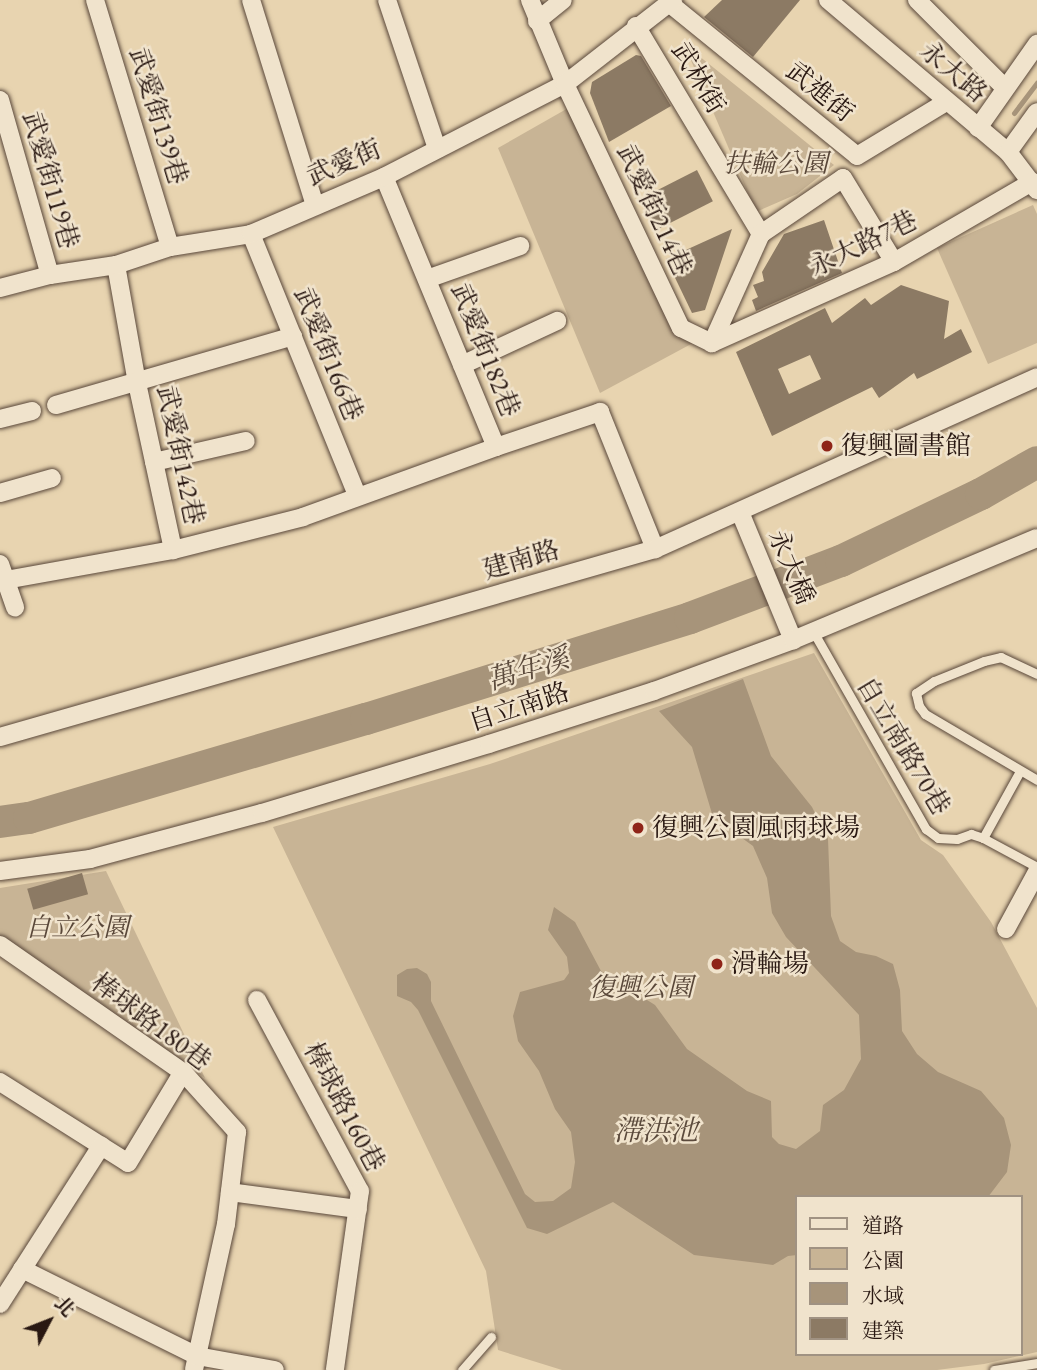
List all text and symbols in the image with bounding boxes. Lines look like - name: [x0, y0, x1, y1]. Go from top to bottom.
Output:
- street label: 永大路: [913, 35, 993, 109]
- street label: 武林街: [665, 37, 731, 119]
- street label: 武愛街139巷: [122, 44, 194, 188]
- street label: 武進街: [780, 55, 860, 129]
- street label: 武愛街119巷: [16, 108, 84, 252]
- street label: 武愛街: [302, 133, 386, 193]
- street label: 武愛街214巷: [610, 139, 698, 281]
- park label: 扶輪公園: [724, 148, 828, 180]
- street label: 永大路7巷: [804, 204, 922, 284]
- street label: 武愛街182巷: [444, 279, 526, 421]
- street label: 武愛街166巷: [287, 283, 369, 425]
- street label: 武愛街142巷: [150, 383, 210, 527]
- place label: 復興圖書館: [841, 430, 971, 462]
- marker: 復興圖書館: [819, 438, 835, 454]
- street label: 永大橋: [761, 525, 821, 609]
- street label: 建南路: [479, 534, 563, 586]
- water label: 萬年溪: [483, 640, 573, 696]
- street label: 自立南路70巷: [850, 672, 956, 820]
- street label: 自立南路: [465, 676, 573, 738]
- place label: 復興公園風雨球場: [652, 812, 860, 844]
- marker: 復興公園風雨球場: [630, 820, 646, 836]
- park label: 自立公園: [25, 912, 129, 944]
- place label: 滑輪場: [731, 948, 809, 980]
- marker: 滑輪場: [709, 956, 725, 972]
- street label: 棒球路180巷: [85, 967, 217, 1077]
- park label: 復興公園: [589, 972, 693, 1004]
- street label: 棒球路160巷: [297, 1037, 391, 1177]
- water label: 滯洪池: [614, 1113, 698, 1147]
- legend: [796, 1195, 1023, 1356]
- text: 道路: [862, 1212, 904, 1239]
- text: 公園: [862, 1247, 904, 1274]
- text: 水域: [862, 1282, 904, 1309]
- north arrow: [14, 1286, 84, 1356]
- text: 北: [49, 1291, 81, 1322]
- text: 建築: [862, 1317, 904, 1344]

